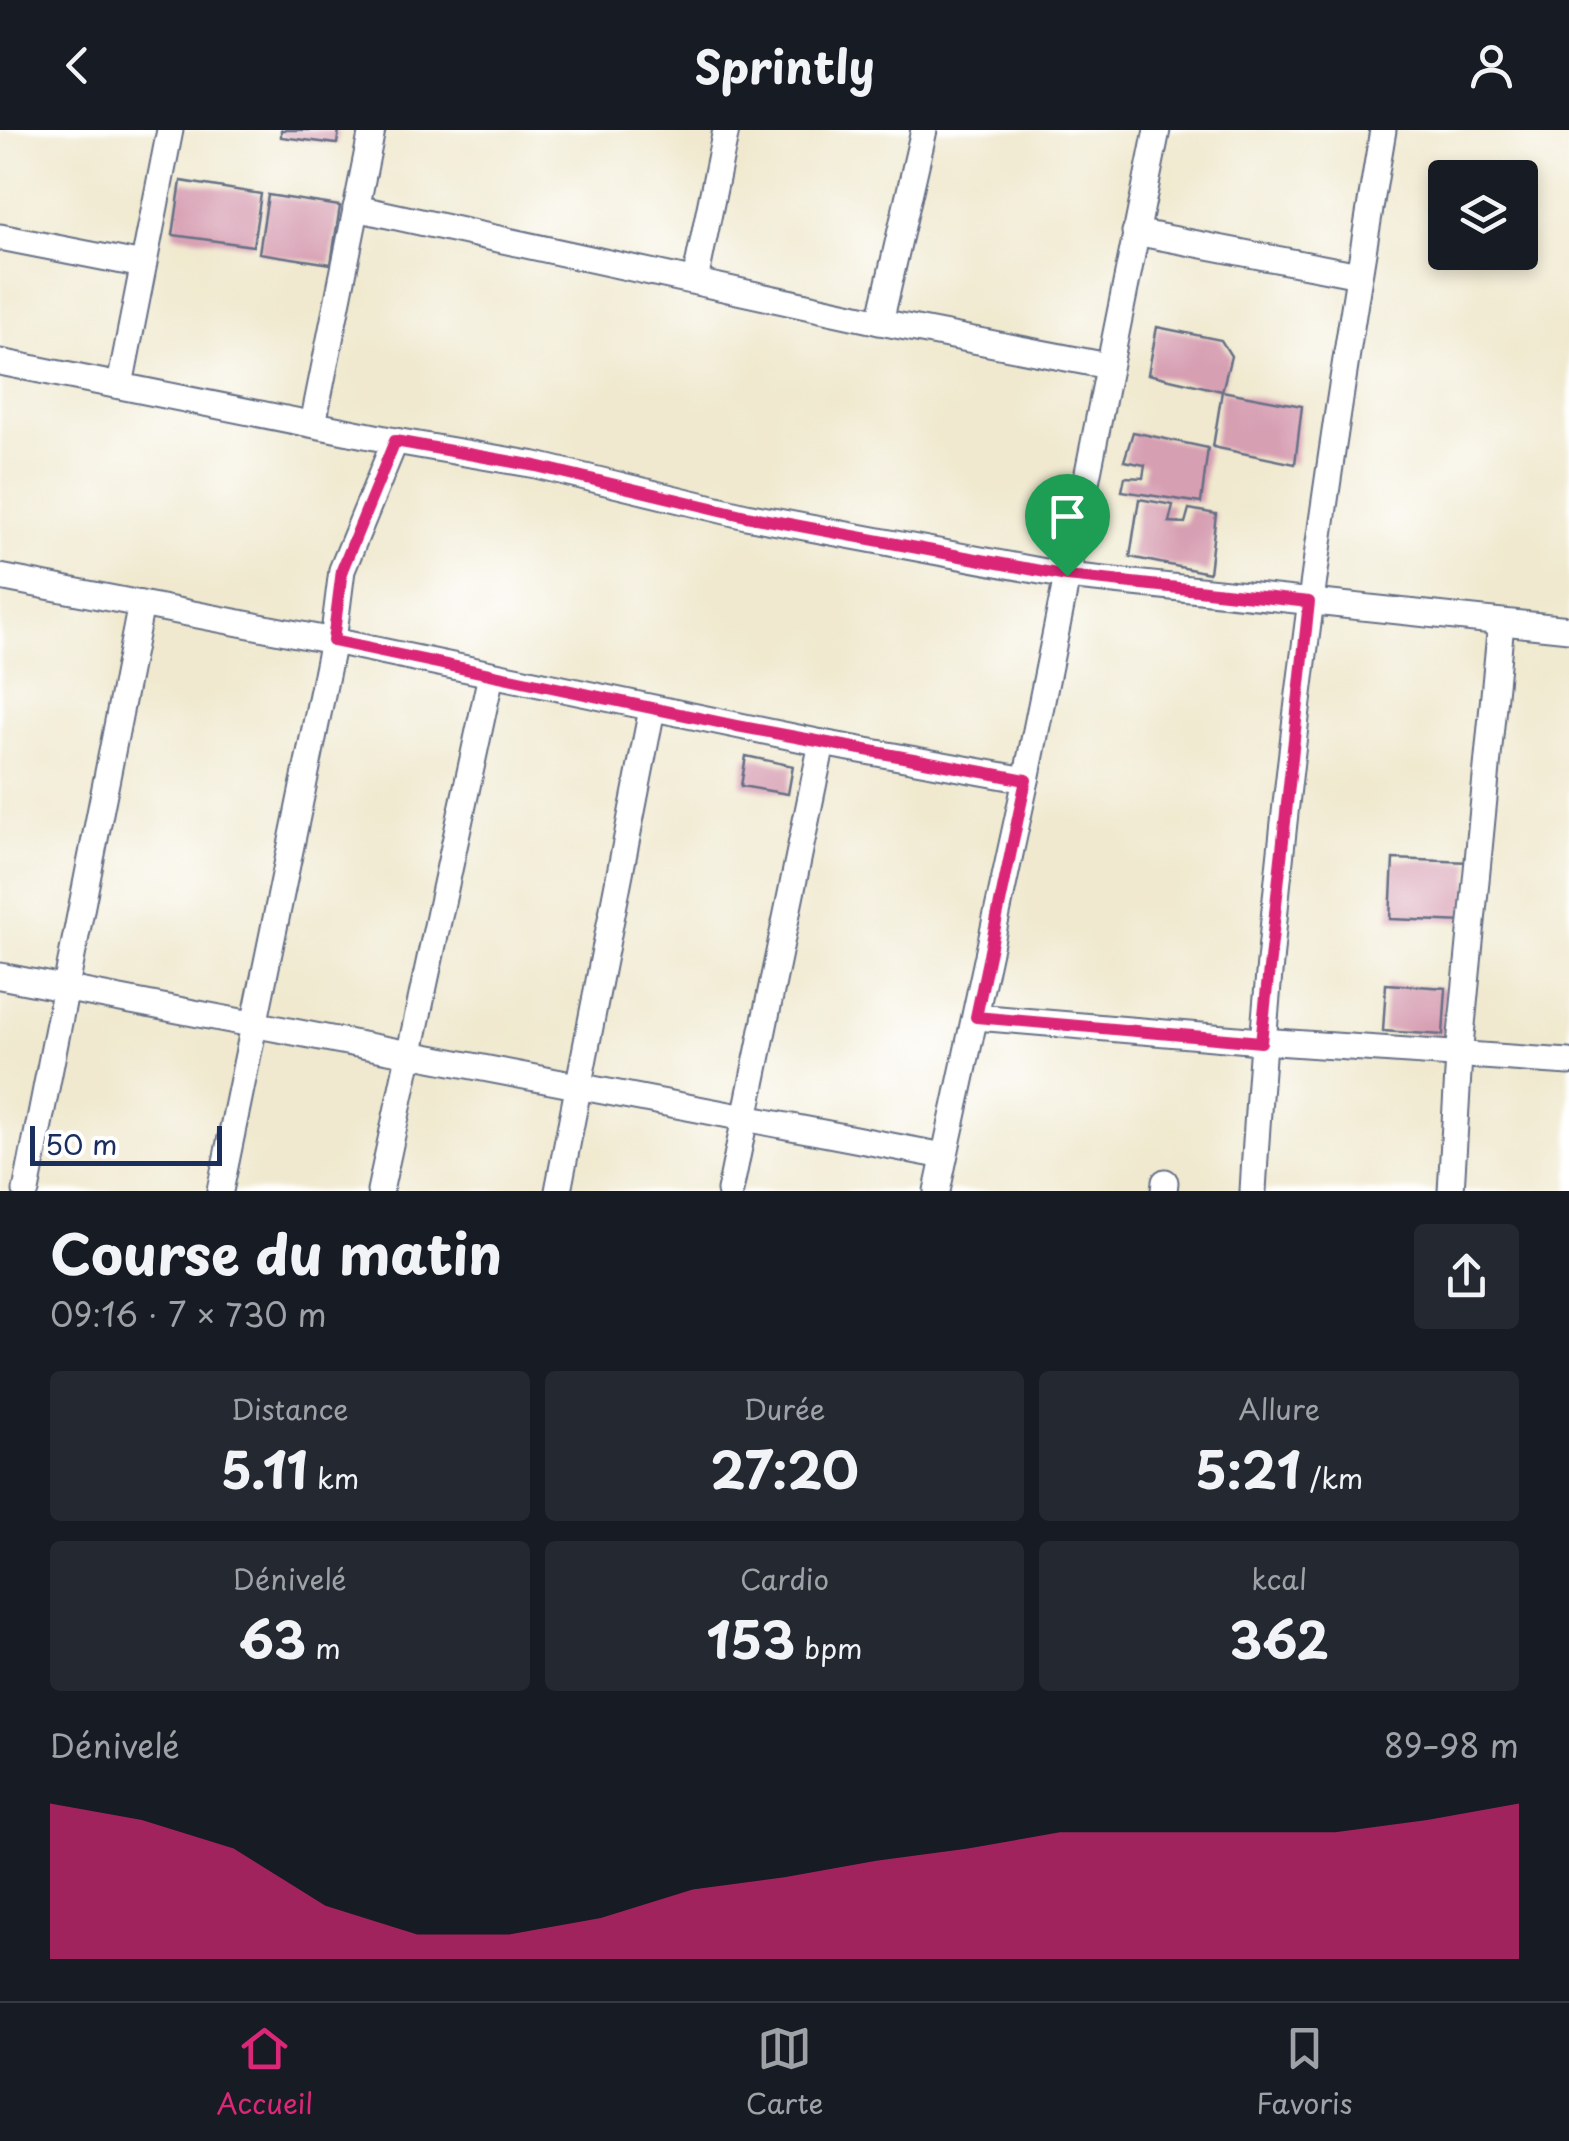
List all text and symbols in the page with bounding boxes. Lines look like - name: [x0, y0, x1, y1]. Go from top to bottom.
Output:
- text: Sprintly: [694, 31, 875, 99]
- icon: back: [50, 38, 105, 93]
- icon: person: [1464, 38, 1519, 93]
- map controls: [1428, 160, 1538, 270]
- button: layers: [1428, 160, 1538, 270]
- pin: [1025, 474, 1110, 577]
- icon: arrive: [1040, 489, 1095, 544]
- scale bar: [30, 1121, 222, 1166]
- text: 50 m: [45, 1122, 118, 1165]
- text: Course du matin: [50, 1211, 502, 1294]
- button: share: [1414, 1224, 1519, 1329]
- text: 09:16 · 7 × 730 m: [50, 1290, 327, 1338]
- text: Distance: [231, 1387, 349, 1430]
- text: Durée: [744, 1387, 825, 1430]
- text: Allure: [1238, 1387, 1320, 1430]
- text: 5.11: [220, 1430, 308, 1506]
- text: 27:20: [710, 1430, 859, 1506]
- text: 5:21: [1195, 1430, 1301, 1506]
- text: km: [308, 1456, 359, 1499]
- text: /km: [1301, 1456, 1363, 1499]
- text: Dénivelé: [233, 1557, 347, 1600]
- text: Cardio: [740, 1557, 829, 1600]
- text: kcal: [1251, 1557, 1307, 1600]
- text: 63: [239, 1600, 306, 1676]
- text: 153: [706, 1600, 795, 1676]
- text: 362: [1229, 1600, 1329, 1676]
- text: m: [306, 1626, 341, 1669]
- text: bpm: [795, 1626, 863, 1669]
- text: Dénivelé: [50, 1721, 180, 1769]
- text: 89–98 m: [1384, 1721, 1519, 1769]
- tab: Accueil: [216, 2021, 313, 2124]
- tab: Carte: [746, 2021, 823, 2124]
- tab: Favoris: [1256, 2021, 1353, 2124]

